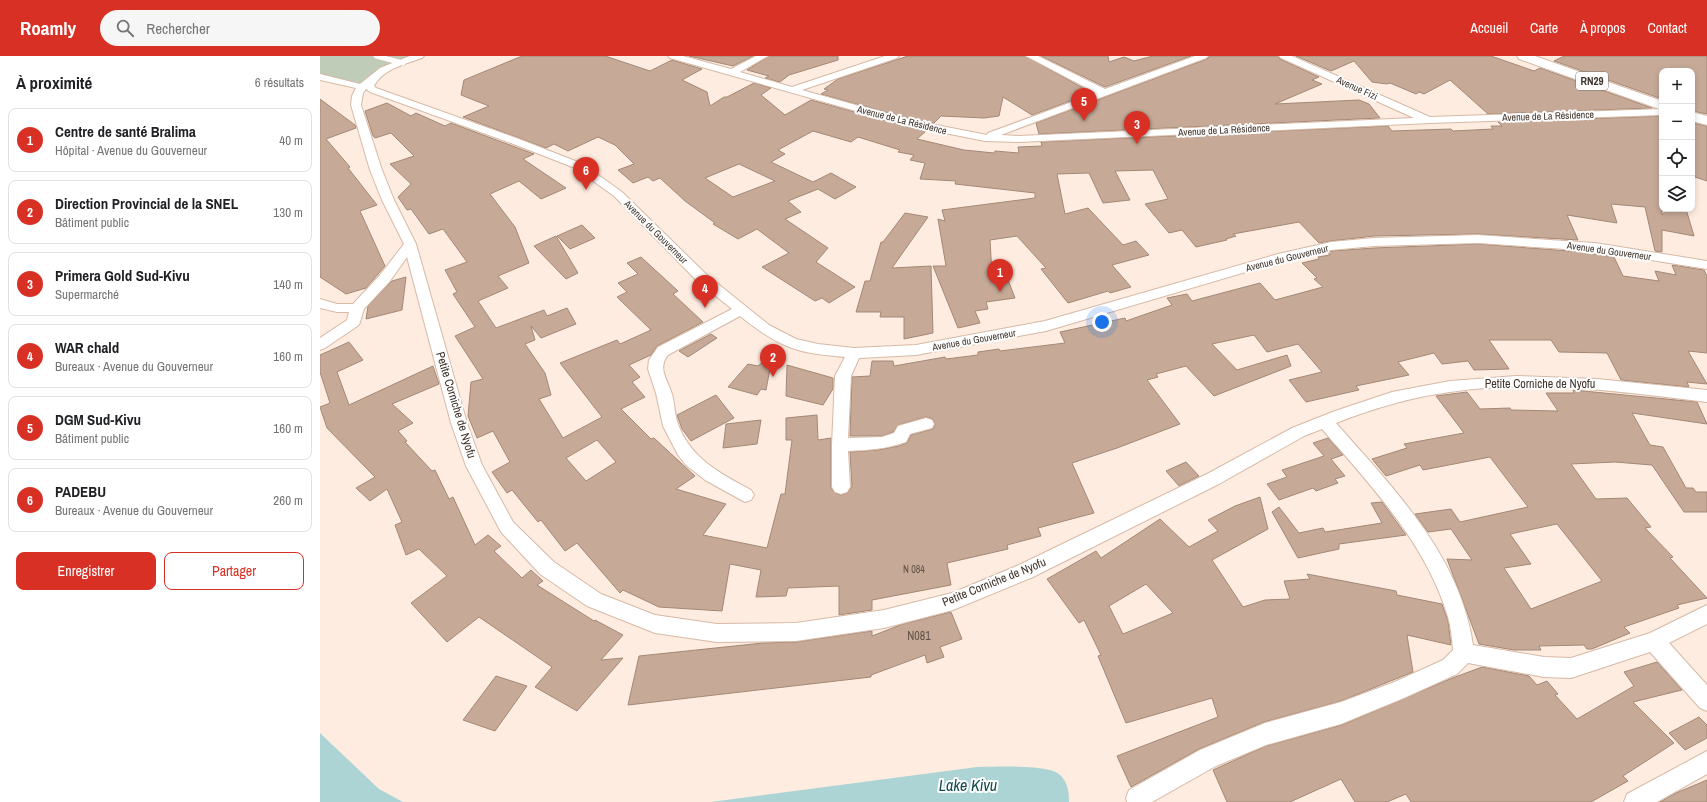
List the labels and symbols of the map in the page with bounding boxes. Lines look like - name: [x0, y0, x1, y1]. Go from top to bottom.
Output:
- road number: RN29: [1576, 72, 1608, 90]
- street label: Avenue Fizi: [1334, 73, 1380, 103]
- pin: 5: [1071, 88, 1097, 121]
- street label: Avenue de La Résidence: [855, 102, 949, 138]
- street label: Avenue de La Résidence: [1501, 108, 1595, 124]
- pin: 3: [1124, 111, 1150, 144]
- street label: Avenue de La Résidence: [1177, 121, 1271, 139]
- pin: 6: [573, 157, 599, 190]
- street label: Avenue du Gouverneur: [621, 197, 691, 267]
- street label: Avenue du Gouverneur: [1565, 239, 1652, 263]
- street label: Avenue du Gouverneur: [1243, 241, 1330, 275]
- pin: 1: [987, 259, 1013, 292]
- pin: 4: [692, 275, 718, 308]
- your location: [1092, 312, 1112, 332]
- street label: Avenue du Gouverneur: [930, 326, 1017, 354]
- pin: 2: [760, 344, 786, 377]
- street label: Petite Corniche de Nyofu: [432, 350, 480, 460]
- street label: Petite Corniche de Nyofu: [1485, 376, 1595, 392]
- street label: Petite Corniche de Nyofu: [940, 554, 1048, 610]
- house number: N 084: [903, 563, 925, 576]
- house number: N081: [907, 628, 931, 644]
- water label: Lake Kivu: [939, 774, 997, 796]

